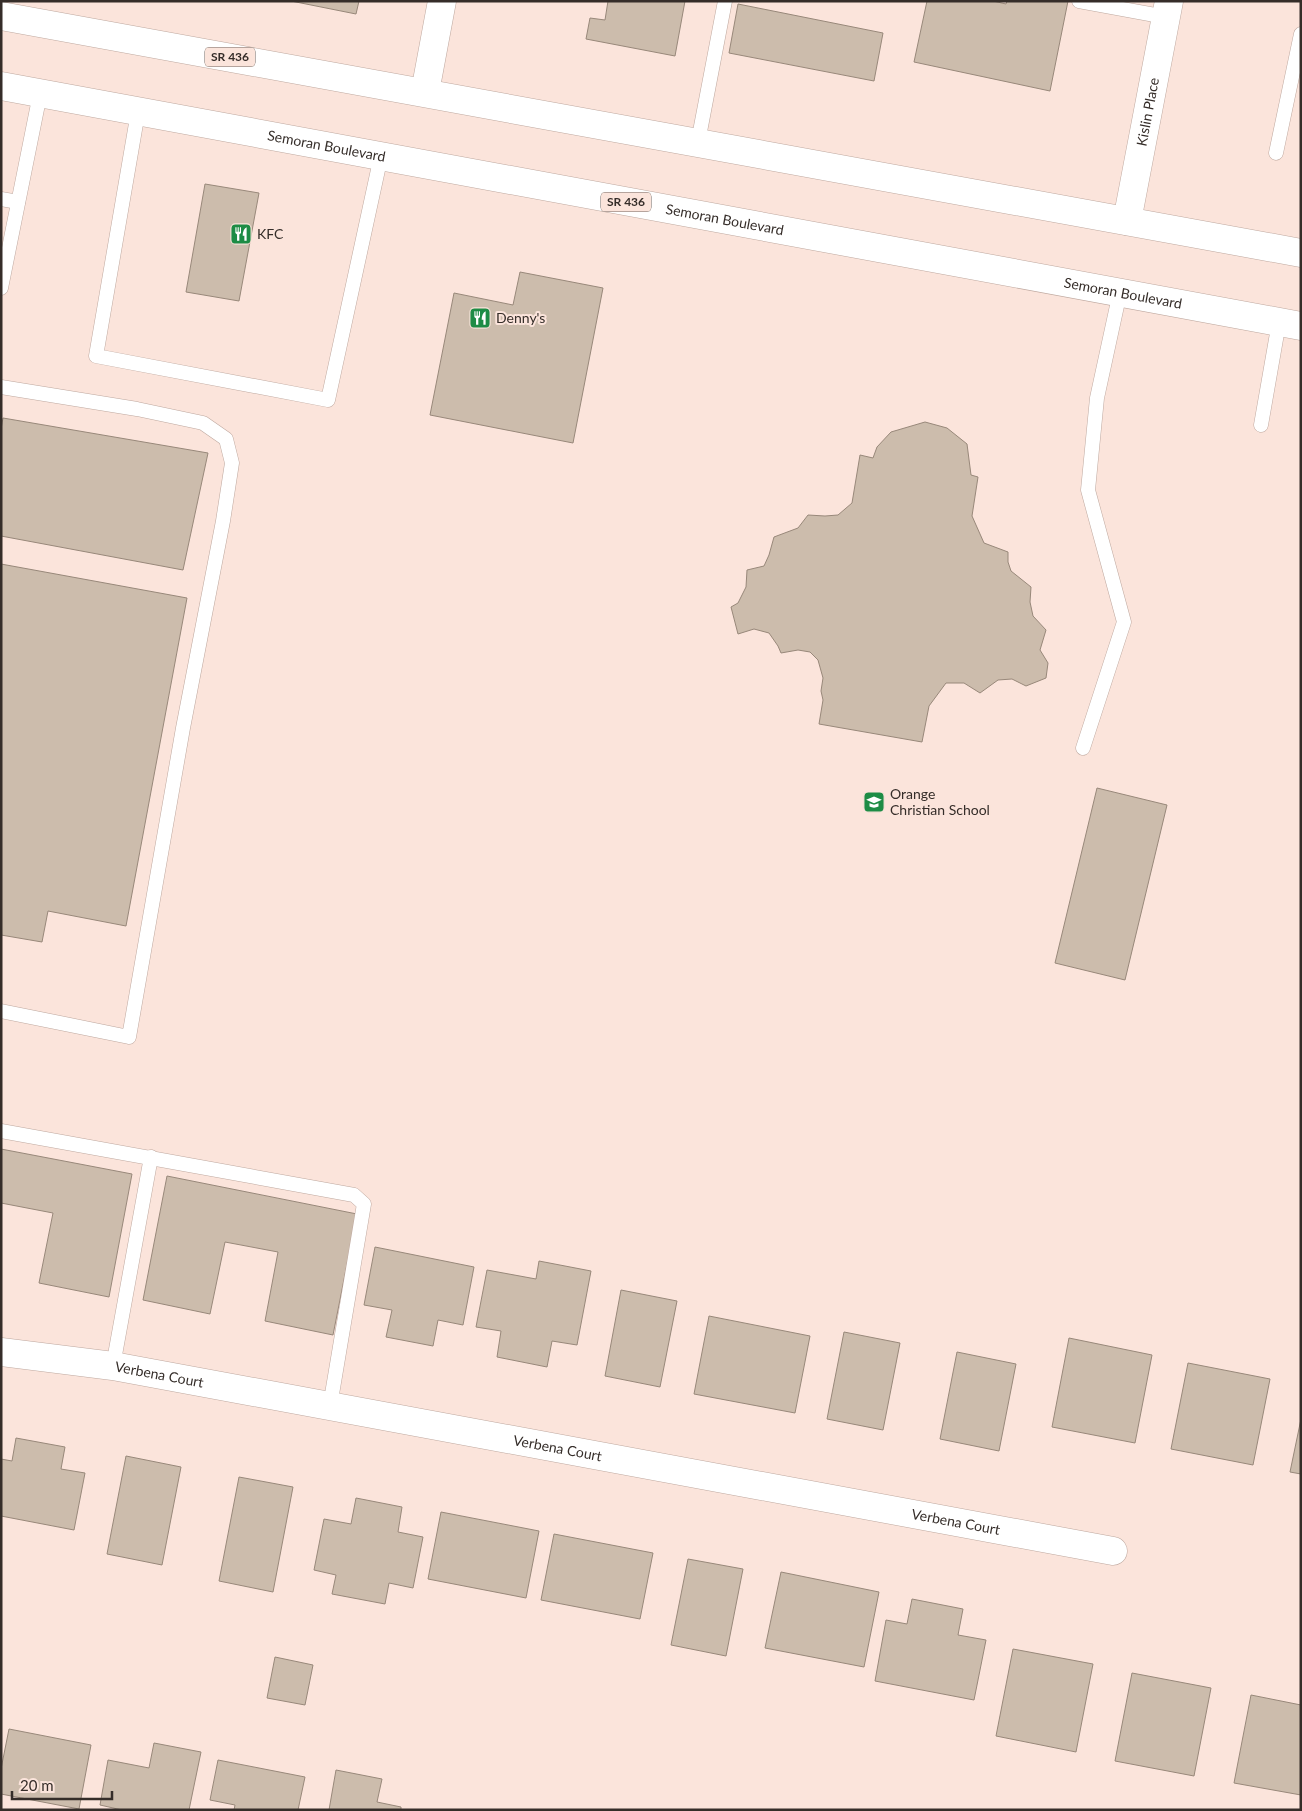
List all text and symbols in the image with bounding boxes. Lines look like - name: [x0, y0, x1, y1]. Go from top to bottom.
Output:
- road number: SR 436: [205, 48, 255, 66]
- street label: Kislin Place: [1132, 76, 1162, 148]
- street label: Semoran Boulevard: [266, 126, 387, 165]
- road number: SR 436: [601, 192, 651, 212]
- street label: Semoran Boulevard: [664, 200, 785, 238]
- restaurant icon: KFC: [229, 222, 253, 246]
- place label: KFC: [257, 225, 284, 242]
- street label: Semoran Boulevard: [1063, 273, 1184, 312]
- restaurant icon: Denny's: [468, 306, 492, 330]
- place label: Denny's: [496, 309, 545, 326]
- place label: Orange Christian School: [890, 785, 990, 818]
- school or university icon: Orange Christian School: [862, 790, 886, 814]
- street label: Verbena Court: [114, 1358, 205, 1391]
- street label: Verbena Court: [512, 1431, 603, 1464]
- street label: Verbena Court: [910, 1505, 1002, 1538]
- scale bar: [12, 1768, 112, 1800]
- text: 20 m: [20, 1776, 54, 1794]

